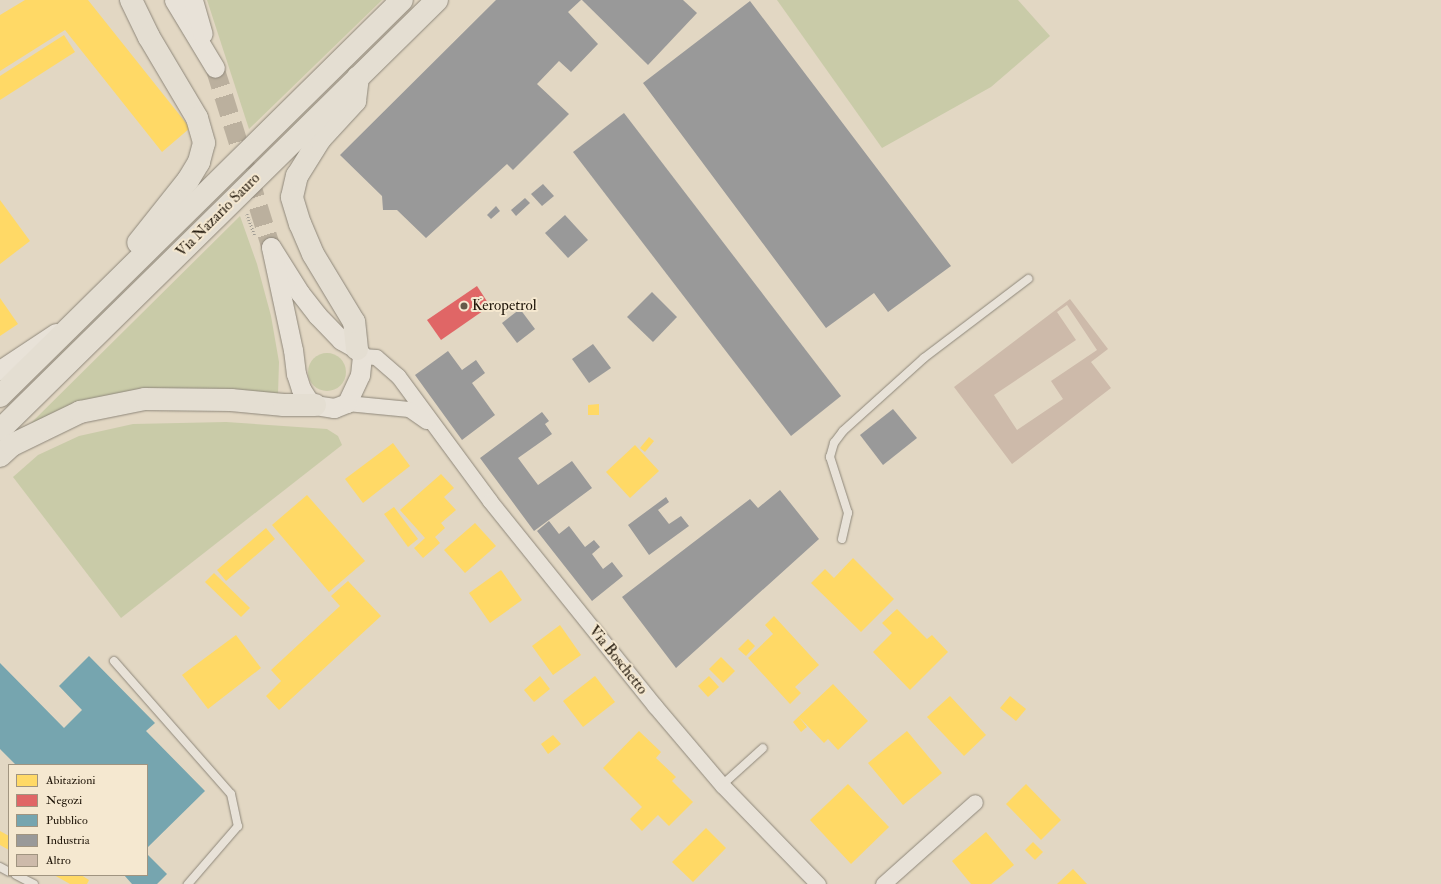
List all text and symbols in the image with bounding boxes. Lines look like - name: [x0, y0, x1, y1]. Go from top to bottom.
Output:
- street label: Via Nazario Sauro: [172, 169, 264, 261]
- place label: Keropetrol: [472, 297, 537, 315]
- marker: Keropetrol: [459, 301, 469, 311]
- street label: Via Boschetto: [585, 622, 651, 698]
- legend: [8, 764, 148, 876]
- text: Abitazioni: [46, 773, 96, 788]
- text: Negozi: [46, 793, 82, 808]
- text: Pubblico: [46, 813, 88, 828]
- text: Industria: [46, 833, 90, 848]
- text: Altro: [46, 853, 71, 868]

